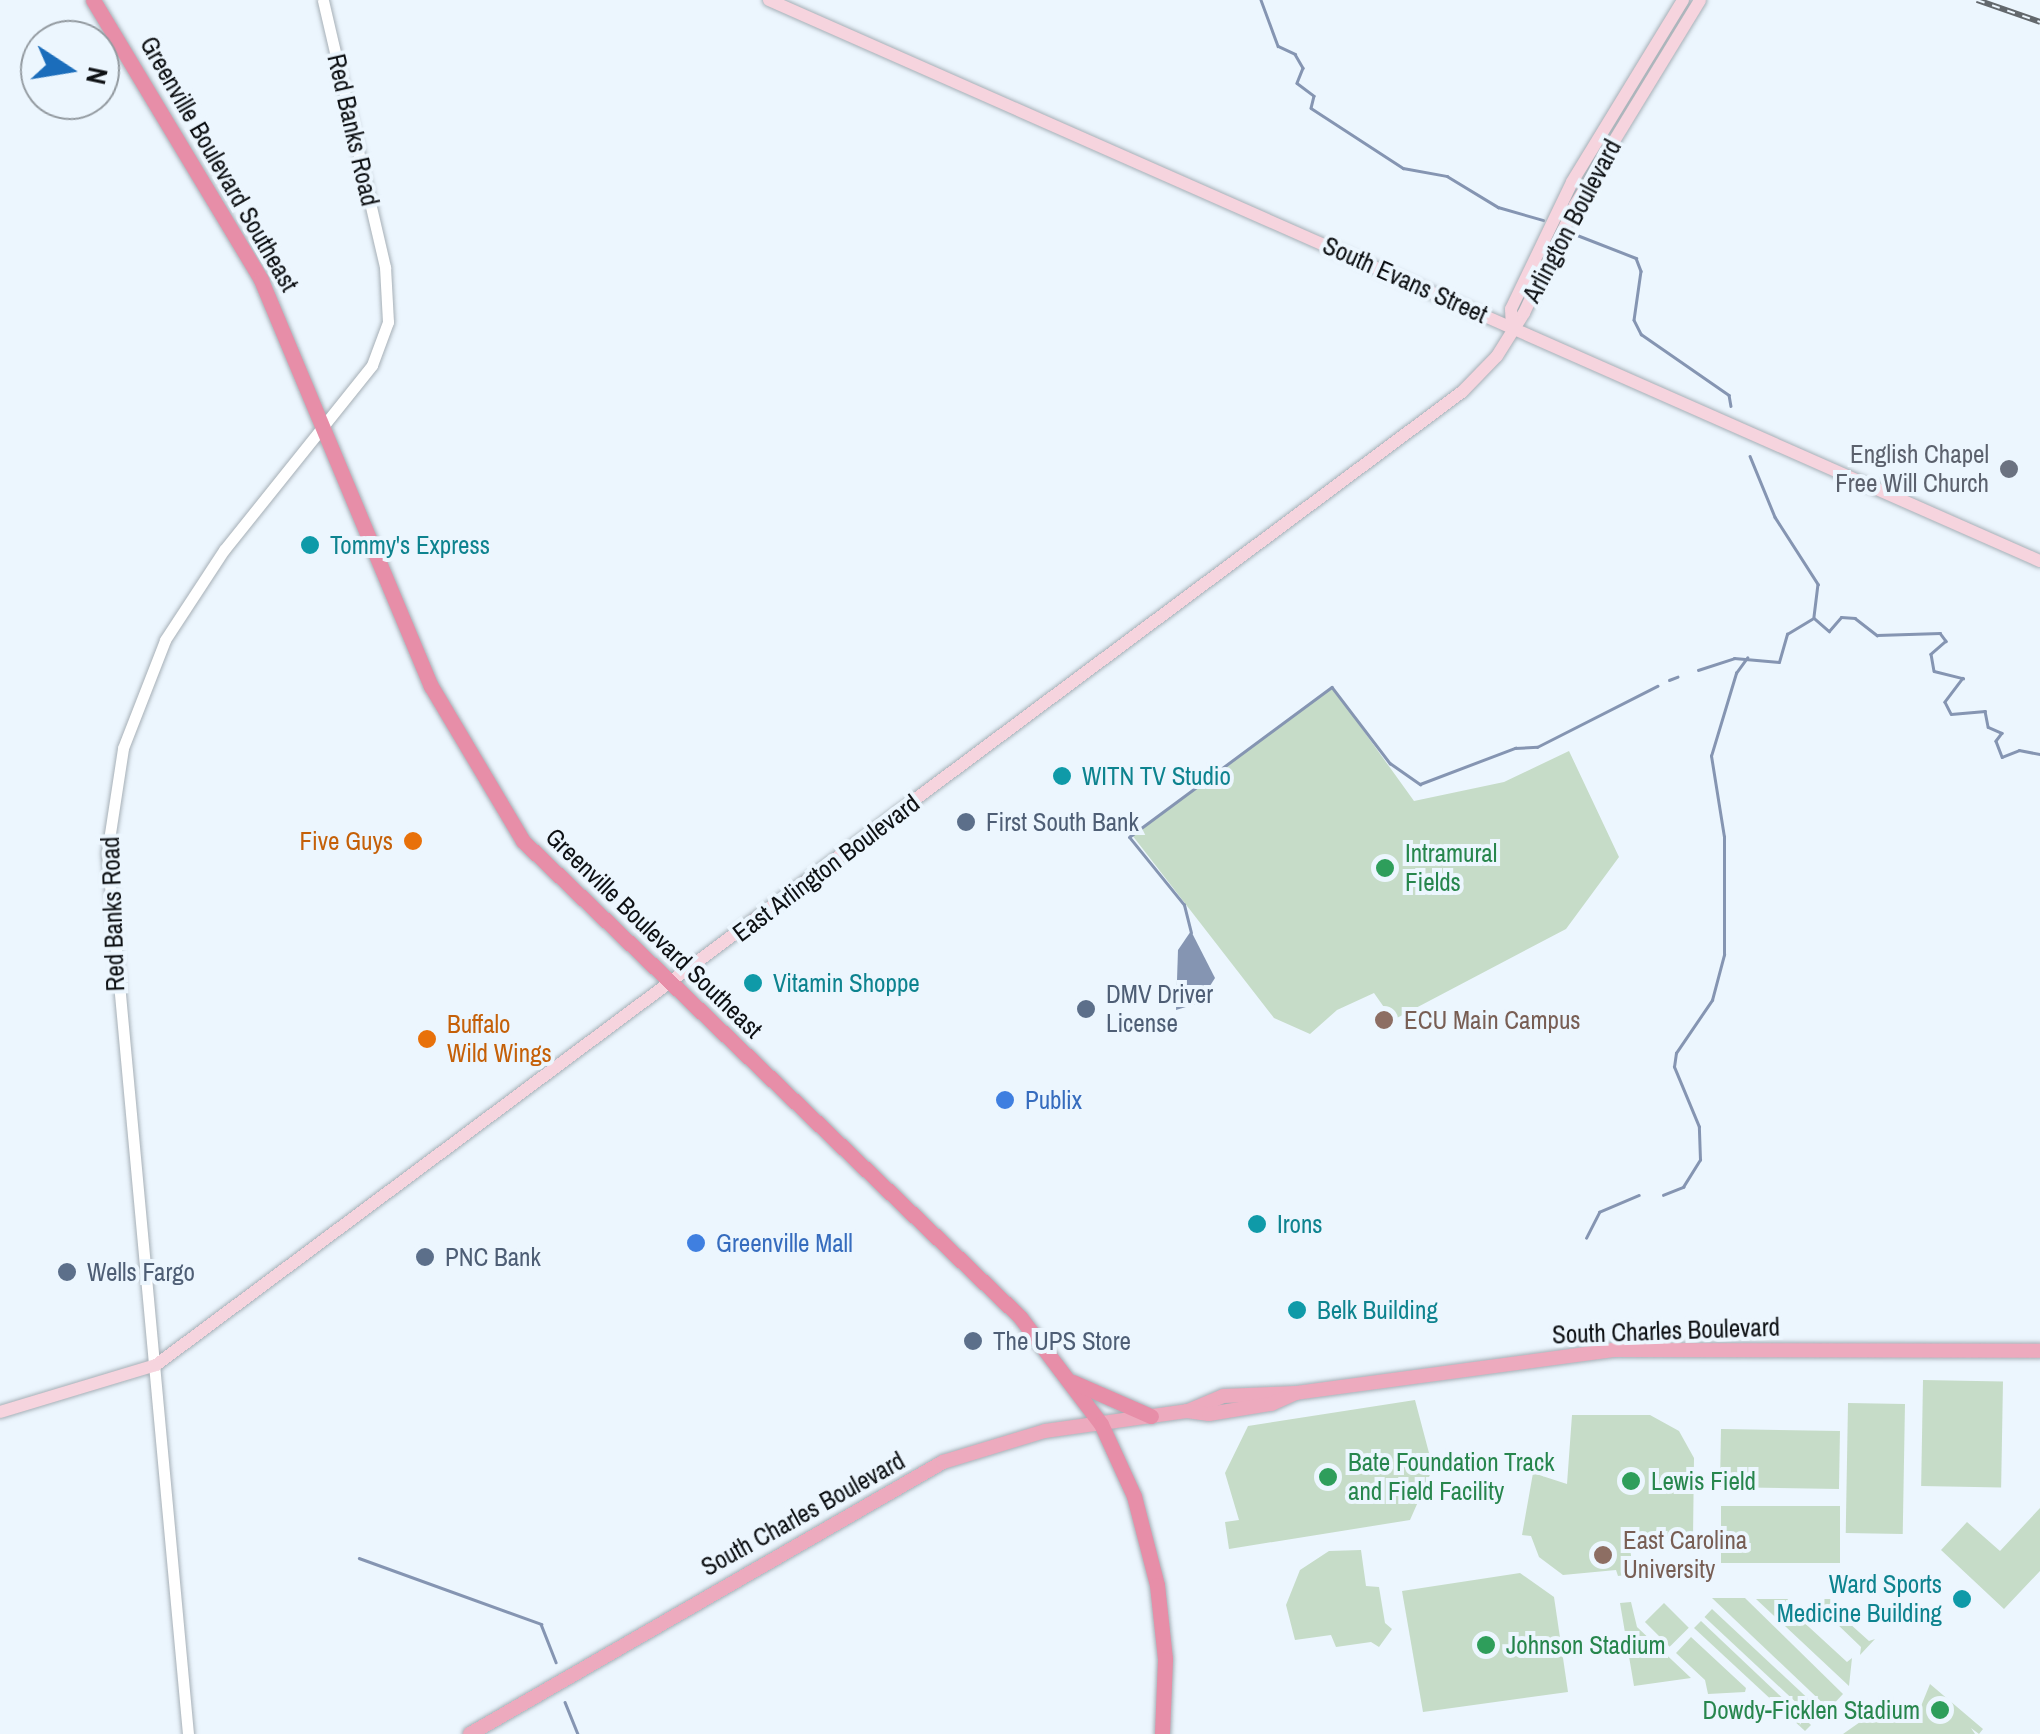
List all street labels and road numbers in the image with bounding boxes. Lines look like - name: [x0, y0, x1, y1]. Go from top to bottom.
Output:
- street label: Greenville Boulevard Southeast: [134, 31, 304, 297]
- street label: Red Banks Road: [321, 51, 385, 209]
- street label: Arlington Boulevard: [1516, 134, 1628, 308]
- street label: South Evans Street: [1318, 230, 1492, 330]
- street label: East Arlington Boulevard: [726, 788, 926, 948]
- street label: Greenville Boulevard Southeast: [539, 822, 769, 1044]
- street label: Red Banks Road: [95, 836, 131, 992]
- street label: South Charles Boulevard: [1552, 1312, 1780, 1350]
- street label: South Charles Boulevard: [696, 1446, 910, 1582]

